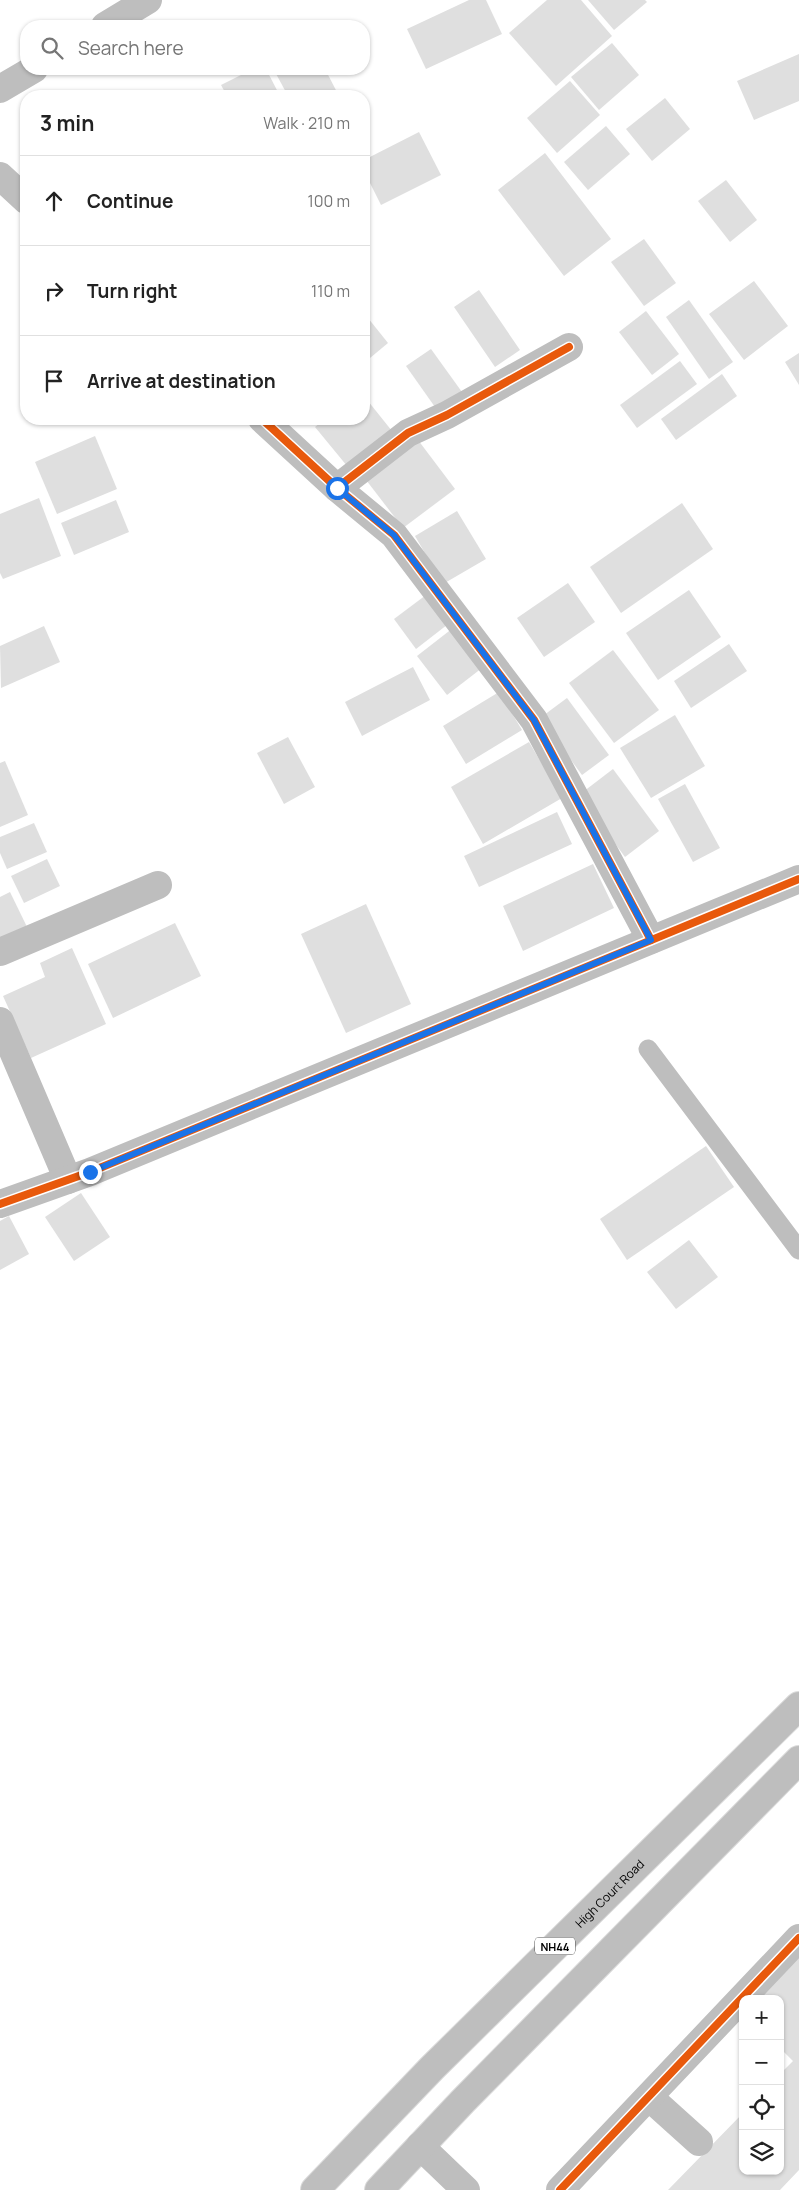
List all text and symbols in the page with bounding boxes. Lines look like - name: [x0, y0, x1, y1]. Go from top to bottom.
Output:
- search box: [20, 20, 370, 75]
- icon: search: [38, 34, 66, 62]
- text: Search here: [78, 35, 184, 61]
- text: 3 min: [40, 109, 94, 137]
- text: Walk · 210 m: [263, 112, 350, 134]
- icon: ahead: [40, 187, 68, 215]
- text: Continue: [87, 188, 173, 214]
- text: 100 m: [307, 190, 350, 212]
- icon: right: [40, 277, 68, 305]
- text: Turn right: [87, 278, 177, 304]
- text: 110 m: [311, 280, 350, 302]
- icon: arrive: [40, 367, 68, 395]
- text: Arrive at destination: [87, 368, 276, 394]
- route start: [326, 477, 349, 500]
- route end: [79, 1161, 102, 1184]
- street label: High Court Road: [571, 1855, 647, 1931]
- road number: NH44: [535, 1938, 575, 1954]
- map controls: [739, 1995, 784, 2175]
- button: +: [739, 1995, 784, 2040]
- button: −: [739, 2040, 784, 2085]
- button: locate: [739, 2085, 784, 2130]
- button: layers: [739, 2130, 784, 2175]

